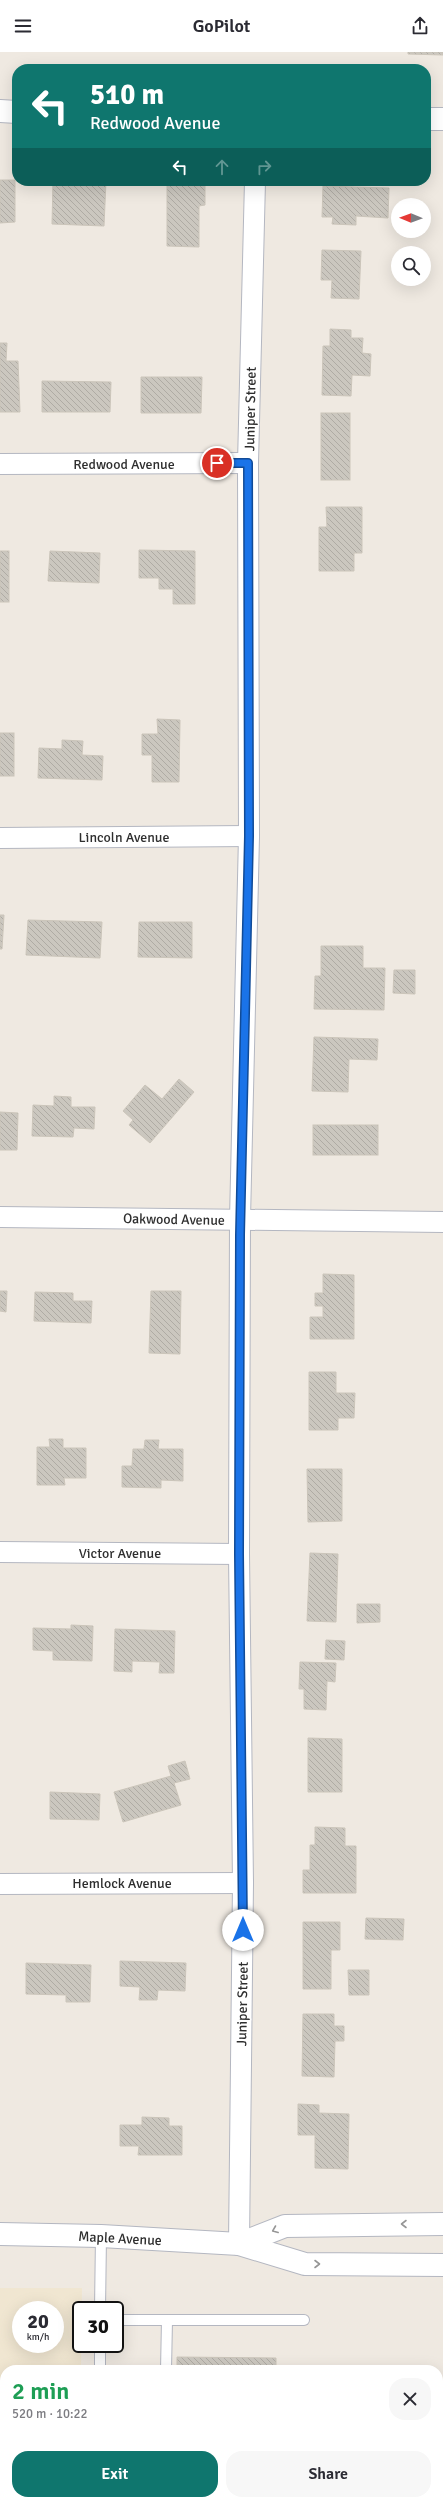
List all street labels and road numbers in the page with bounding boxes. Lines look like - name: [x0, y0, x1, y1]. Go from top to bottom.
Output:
- street label: Juniper Street: [241, 367, 260, 451]
- street label: Redwood Avenue: [73, 456, 175, 473]
- street label: Lincoln Avenue: [79, 829, 169, 846]
- street label: Oakwood Avenue: [123, 1210, 225, 1229]
- street label: Victor Avenue: [79, 1545, 161, 1562]
- street label: Hemlock Avenue: [72, 1875, 172, 1892]
- street label: Juniper Street: [233, 1962, 252, 2046]
- street label: Maple Avenue: [78, 2228, 162, 2249]

